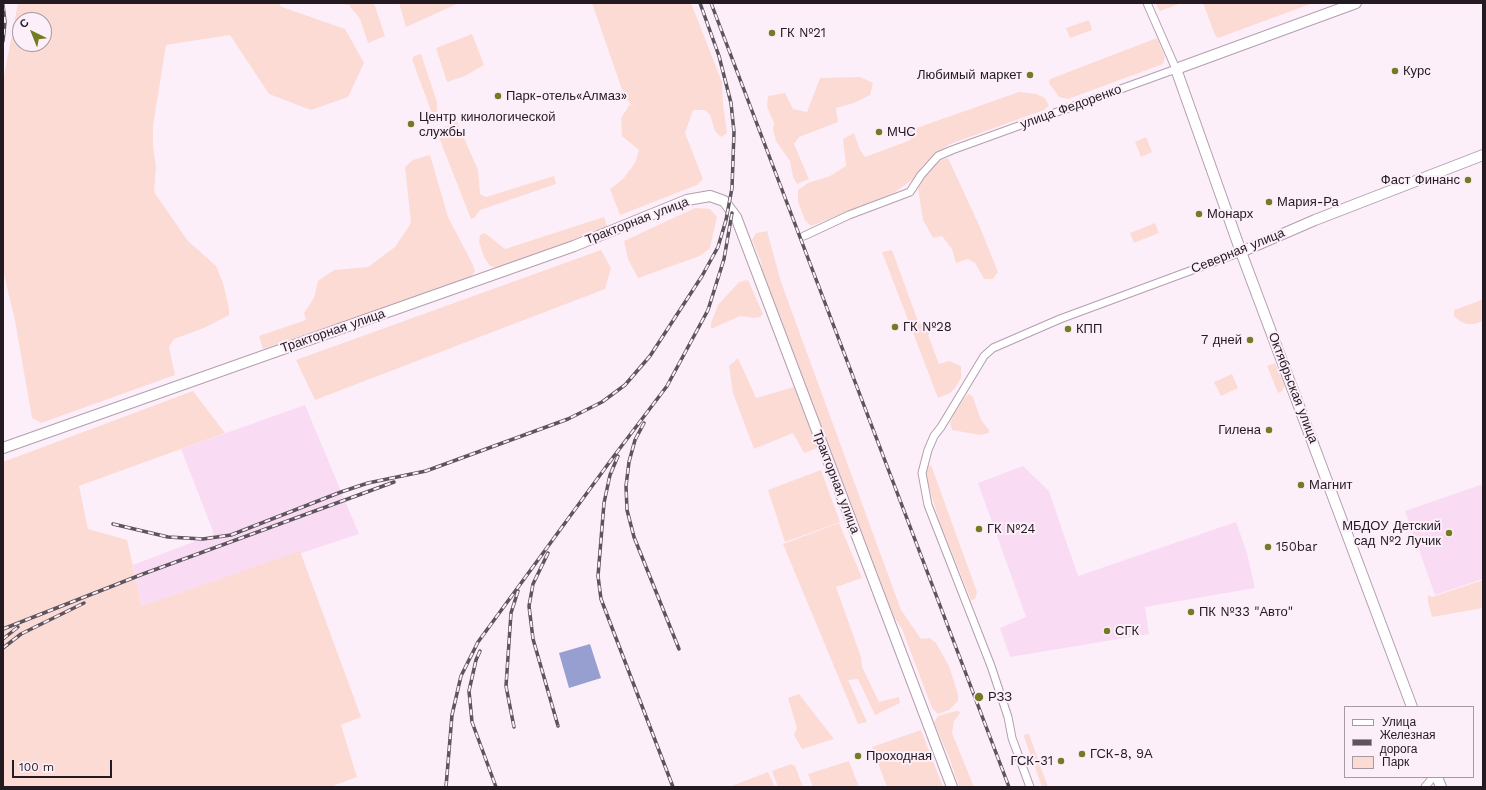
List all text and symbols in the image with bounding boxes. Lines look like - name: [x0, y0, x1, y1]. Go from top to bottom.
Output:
- north arrow: [12, 12, 52, 52]
- text: С: [17, 16, 31, 31]
- place label: ГК №21: [780, 25, 826, 41]
- marker: ГК №21: [767, 28, 777, 38]
- place label: Курс: [1403, 63, 1431, 79]
- marker: Курс: [1390, 66, 1400, 76]
- place label: Любимый маркет: [917, 67, 1022, 83]
- marker: Любимый маркет: [1025, 70, 1035, 80]
- street label: улица Федоренко: [1018, 81, 1124, 133]
- place label: Парк-отель«Алмаз»: [506, 88, 627, 104]
- marker: Парк-отель«Алмаз»: [493, 91, 503, 101]
- place label: Центр кинологической службы: [419, 109, 556, 140]
- marker: Центр кинологической службы: [406, 119, 416, 129]
- place label: МЧС: [887, 124, 916, 140]
- marker: МЧС: [874, 127, 884, 137]
- place label: Фаст Финанс: [1381, 172, 1460, 188]
- marker: Фаст Финанс: [1463, 175, 1473, 185]
- street label: Тракторная улица: [583, 194, 691, 248]
- place label: Мария-Ра: [1277, 194, 1339, 210]
- marker: Мария-Ра: [1264, 197, 1274, 207]
- place label: Монарх: [1207, 206, 1253, 222]
- marker: Монарх: [1194, 209, 1204, 219]
- street label: Северная улица: [1189, 225, 1287, 277]
- street label: Тракторная улица: [279, 306, 387, 356]
- place label: ГК №28: [903, 319, 952, 335]
- place label: КПП: [1076, 321, 1102, 337]
- marker: ГК №28: [890, 322, 900, 332]
- marker: КПП: [1063, 324, 1073, 334]
- street label: Октябрьская улица: [1265, 330, 1321, 446]
- place label: 7 дней: [1201, 332, 1242, 348]
- marker: 7 дней: [1245, 335, 1255, 345]
- place label: Гилена: [1218, 422, 1261, 438]
- marker: Гилена: [1264, 425, 1274, 435]
- street label: Тракторная улица: [809, 428, 863, 536]
- place label: Магнит: [1309, 477, 1352, 493]
- marker: Магнит: [1296, 480, 1306, 490]
- place label: МБДОУ Детский сад №2 Лучик: [1342, 518, 1441, 549]
- place label: ГК №24: [987, 521, 1035, 537]
- marker: ГК №24: [974, 524, 984, 534]
- marker: МБДОУ Детский сад №2 Лучик: [1444, 528, 1454, 538]
- place label: 150bar: [1276, 539, 1318, 555]
- marker: 150bar: [1263, 542, 1273, 552]
- place label: ПК №33 "Авто": [1199, 604, 1293, 620]
- marker: ПК №33 "Авто": [1186, 607, 1196, 617]
- place label: СГК: [1115, 623, 1139, 639]
- marker: СГК: [1102, 626, 1112, 636]
- place label: РЗЗ: [988, 689, 1012, 705]
- marker: РЗЗ: [973, 691, 985, 703]
- legend: [1344, 706, 1474, 778]
- text: Улица: [1382, 715, 1416, 729]
- text: Железная дорога: [1380, 728, 1436, 756]
- place label: ГСК-8, 9А: [1090, 746, 1153, 762]
- place label: Проходная: [866, 748, 932, 764]
- marker: ГСК-8, 9А: [1077, 749, 1087, 759]
- marker: Проходная: [853, 751, 863, 761]
- scale bar: [14, 752, 114, 778]
- place label: ГСК-31: [1010, 753, 1053, 769]
- text: Парк: [1382, 755, 1409, 769]
- marker: ГСК-31: [1056, 756, 1066, 766]
- text: 100 m: [19, 760, 54, 774]

